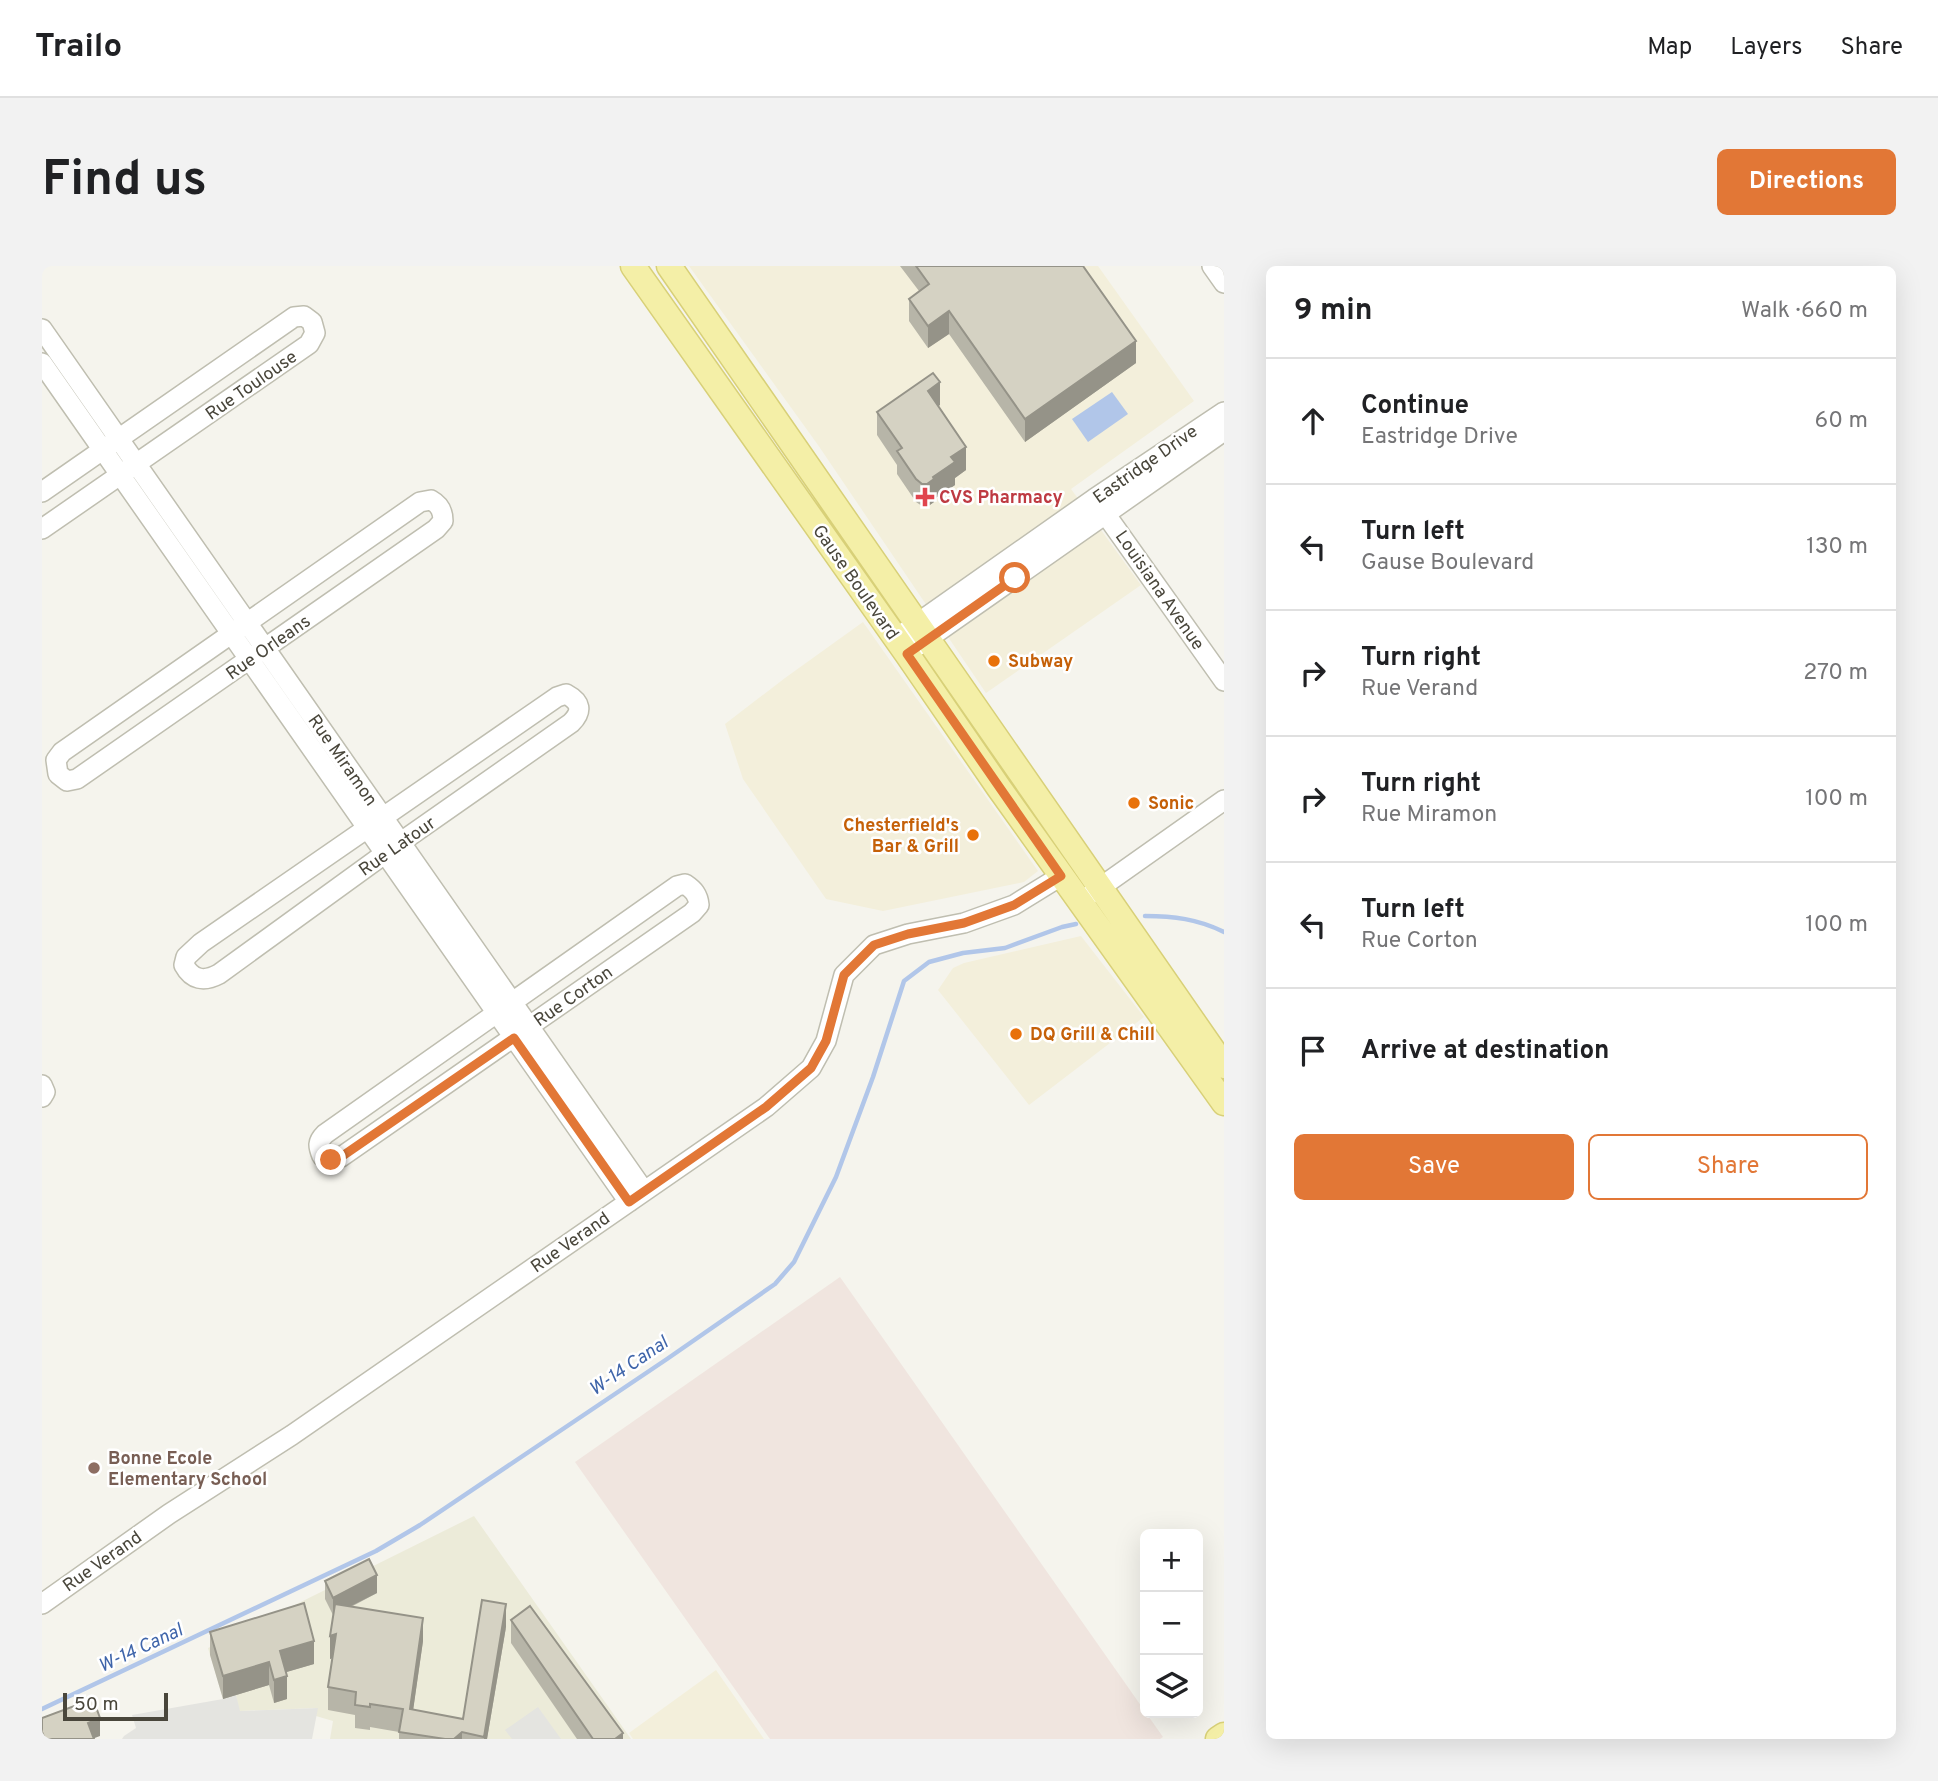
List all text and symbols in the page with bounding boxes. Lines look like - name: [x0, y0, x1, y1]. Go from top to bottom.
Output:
- text: Trailo: [35, 27, 122, 69]
- text: Map: [1647, 33, 1692, 63]
- text: Layers: [1730, 33, 1802, 63]
- text: Share: [1840, 33, 1903, 63]
- button: Directions: [1717, 149, 1896, 215]
- text: Find us: [42, 151, 207, 213]
- text: 9 min: [1294, 293, 1372, 330]
- text: Walk · 660 m: [1741, 297, 1868, 326]
- street label: Rue Toulouse: [202, 346, 302, 426]
- text: Continue: [1361, 390, 1469, 423]
- icon: ahead: [1294, 402, 1332, 440]
- text: 60 m: [1815, 407, 1868, 436]
- street label: Eastridge Drive: [1089, 421, 1203, 510]
- text: Eastridge Drive: [1361, 423, 1518, 452]
- place label: CVS Pharmacy: [939, 487, 1063, 510]
- marker: CVS Pharmacy: [917, 489, 933, 505]
- text: Turn left: [1361, 516, 1465, 549]
- street label: Gause Boulevard: [806, 521, 903, 645]
- street label: Louisiana Avenue: [1109, 527, 1209, 655]
- icon: left: [1294, 528, 1332, 566]
- text: 130 m: [1806, 533, 1868, 562]
- text: Gause Boulevard: [1361, 549, 1534, 578]
- route start: [999, 562, 1030, 593]
- street label: Rue Orleans: [222, 611, 316, 686]
- text: Turn right: [1361, 642, 1481, 675]
- place label: Subway: [1008, 651, 1073, 674]
- marker: Subway: [986, 653, 1002, 669]
- icon: right: [1294, 654, 1332, 692]
- text: 270 m: [1803, 659, 1868, 688]
- text: Rue Verand: [1361, 675, 1478, 704]
- street label: Rue Miramon: [302, 711, 382, 811]
- text: Turn right: [1361, 768, 1481, 801]
- icon: right: [1294, 780, 1332, 818]
- text: 100 m: [1805, 785, 1868, 814]
- place label: Sonic: [1148, 793, 1194, 816]
- marker: Sonic: [1126, 795, 1142, 811]
- text: Rue Miramon: [1361, 801, 1497, 830]
- street label: Rue Latour: [355, 812, 441, 882]
- place label: Chesterfield's Bar & Grill: [843, 815, 959, 859]
- marker: Chesterfield's Bar & Grill: [965, 827, 981, 843]
- text: Turn left: [1361, 894, 1465, 927]
- icon: left: [1294, 906, 1332, 944]
- text: 100 m: [1805, 911, 1868, 940]
- text: Rue Corton: [1361, 927, 1478, 956]
- street label: Rue Corton: [530, 962, 618, 1033]
- place label: DQ Grill & Chill: [1030, 1024, 1155, 1047]
- marker: DQ Grill & Chill: [1008, 1026, 1024, 1042]
- icon: arrive: [1294, 1032, 1332, 1070]
- text: Arrive at destination: [1361, 1035, 1609, 1068]
- button: Save: [1294, 1134, 1574, 1200]
- button: Share: [1588, 1134, 1868, 1200]
- route end: [315, 1144, 346, 1175]
- street label: Rue Verand: [527, 1208, 615, 1279]
- water label: W-14 Canal: [585, 1331, 674, 1402]
- place label: Bonne Ecole Elementary School: [108, 1448, 267, 1492]
- marker: Bonne Ecole Elementary School: [86, 1460, 102, 1476]
- street label: Rue Verand: [59, 1527, 147, 1598]
- map controls: [1140, 1529, 1203, 1718]
- button: +: [1140, 1529, 1203, 1592]
- button: −: [1140, 1592, 1203, 1655]
- water label: W-14 Canal: [95, 1618, 188, 1679]
- button: layers: [1140, 1655, 1203, 1718]
- scale bar: [63, 1690, 168, 1722]
- text: 50 m: [74, 1693, 119, 1717]

